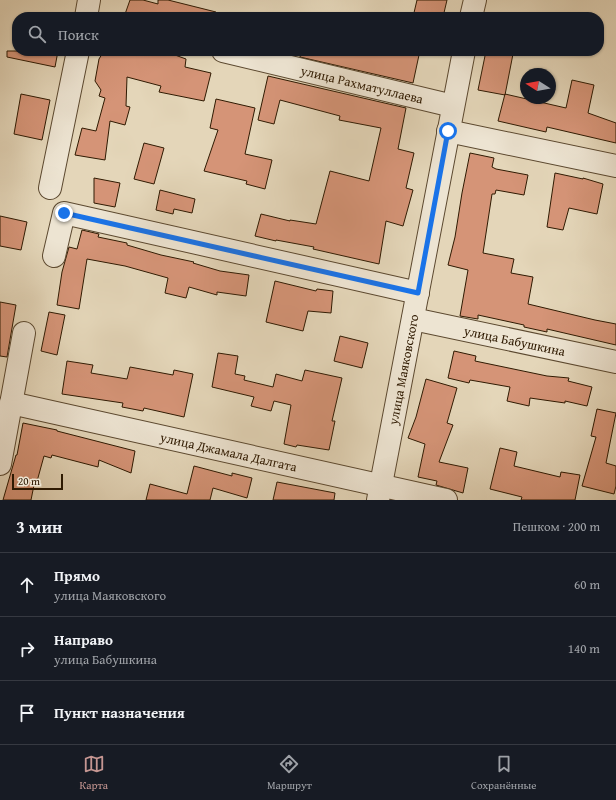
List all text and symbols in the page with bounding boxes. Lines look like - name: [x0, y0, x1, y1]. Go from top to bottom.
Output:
- search box: [12, 12, 604, 56]
- icon: search: [26, 23, 48, 45]
- text: Поиск: [58, 24, 99, 45]
- street label: улица Рахматуллаева: [298, 61, 426, 109]
- north arrow: [520, 68, 556, 104]
- route start: [439, 122, 457, 140]
- route end: [55, 204, 73, 222]
- street label: улица Маяковского: [383, 312, 423, 427]
- street label: улица Бабушкина: [461, 321, 568, 361]
- street label: улица Джамала Далгата: [157, 427, 300, 477]
- scale bar: [12, 472, 63, 491]
- text: 20 m: [18, 473, 40, 489]
- text: 3 мин: [16, 514, 62, 539]
- text: Пешком · 200 m: [513, 517, 600, 536]
- text: Прямо: [54, 565, 100, 586]
- icon: ahead: [16, 574, 38, 596]
- text: 60 m: [574, 575, 600, 594]
- text: улица Маяковского: [54, 586, 166, 605]
- text: Направо: [54, 629, 113, 650]
- icon: right: [16, 638, 38, 660]
- text: 140 m: [568, 639, 600, 658]
- text: улица Бабушкина: [54, 650, 157, 669]
- icon: arrive: [16, 702, 38, 724]
- text: Пункт назначения: [54, 702, 185, 723]
- tab: Карта: [79, 753, 108, 793]
- tab: Маршрут: [267, 753, 312, 793]
- tab: Сохранённые: [471, 753, 536, 793]

